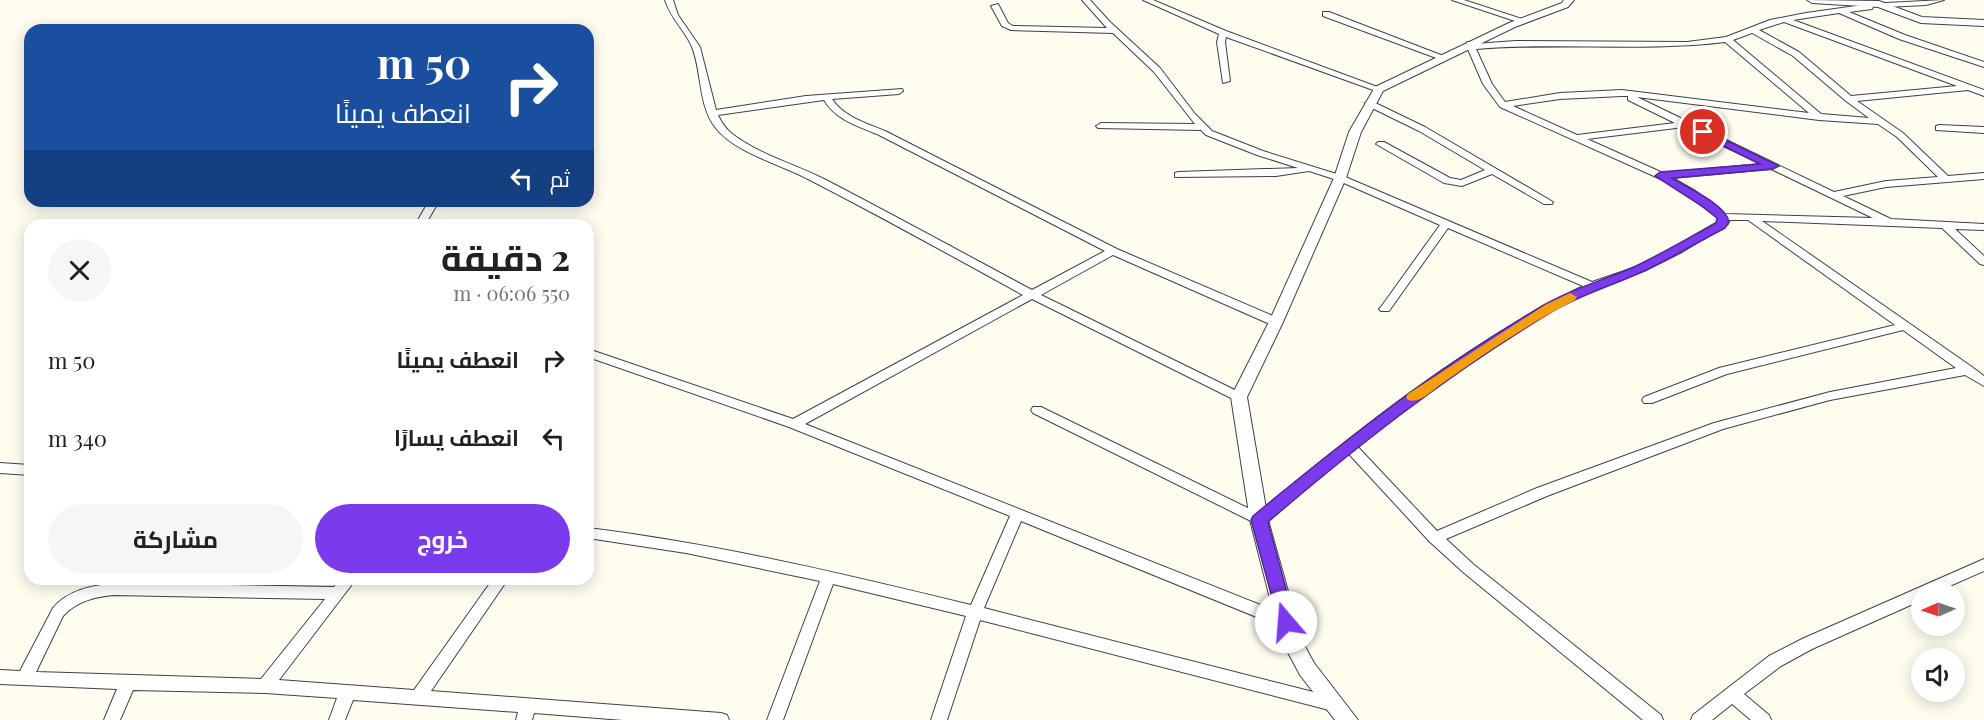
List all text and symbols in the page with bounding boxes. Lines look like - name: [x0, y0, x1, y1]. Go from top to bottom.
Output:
- text: 50 m: [377, 34, 471, 90]
- icon: right: [492, 48, 570, 126]
- text: انعطف يمينًا: [335, 94, 471, 130]
- pin: [1677, 106, 1728, 157]
- icon: arrive: [1686, 115, 1719, 148]
- icon: left: [505, 162, 538, 195]
- text: ثم: [550, 163, 570, 193]
- text: 2 دقيقة: [441, 232, 570, 280]
- button: close: [48, 239, 111, 302]
- text: 550 m · 06:06: [453, 279, 570, 306]
- text: انعطف يمينًا: [397, 344, 519, 374]
- icon: right: [537, 344, 570, 377]
- text: 50 m: [48, 345, 95, 375]
- text: انعطف يسارًا: [394, 422, 519, 452]
- icon: left: [537, 422, 570, 455]
- text: 340 m: [48, 423, 107, 453]
- button: مشاركة: [48, 504, 303, 573]
- button: خروج: [315, 504, 570, 573]
- north arrow: [1911, 582, 1965, 636]
- map controls: [1911, 582, 1965, 702]
- position arrow: [1254, 590, 1318, 654]
- button: sound: [1911, 648, 1965, 702]

